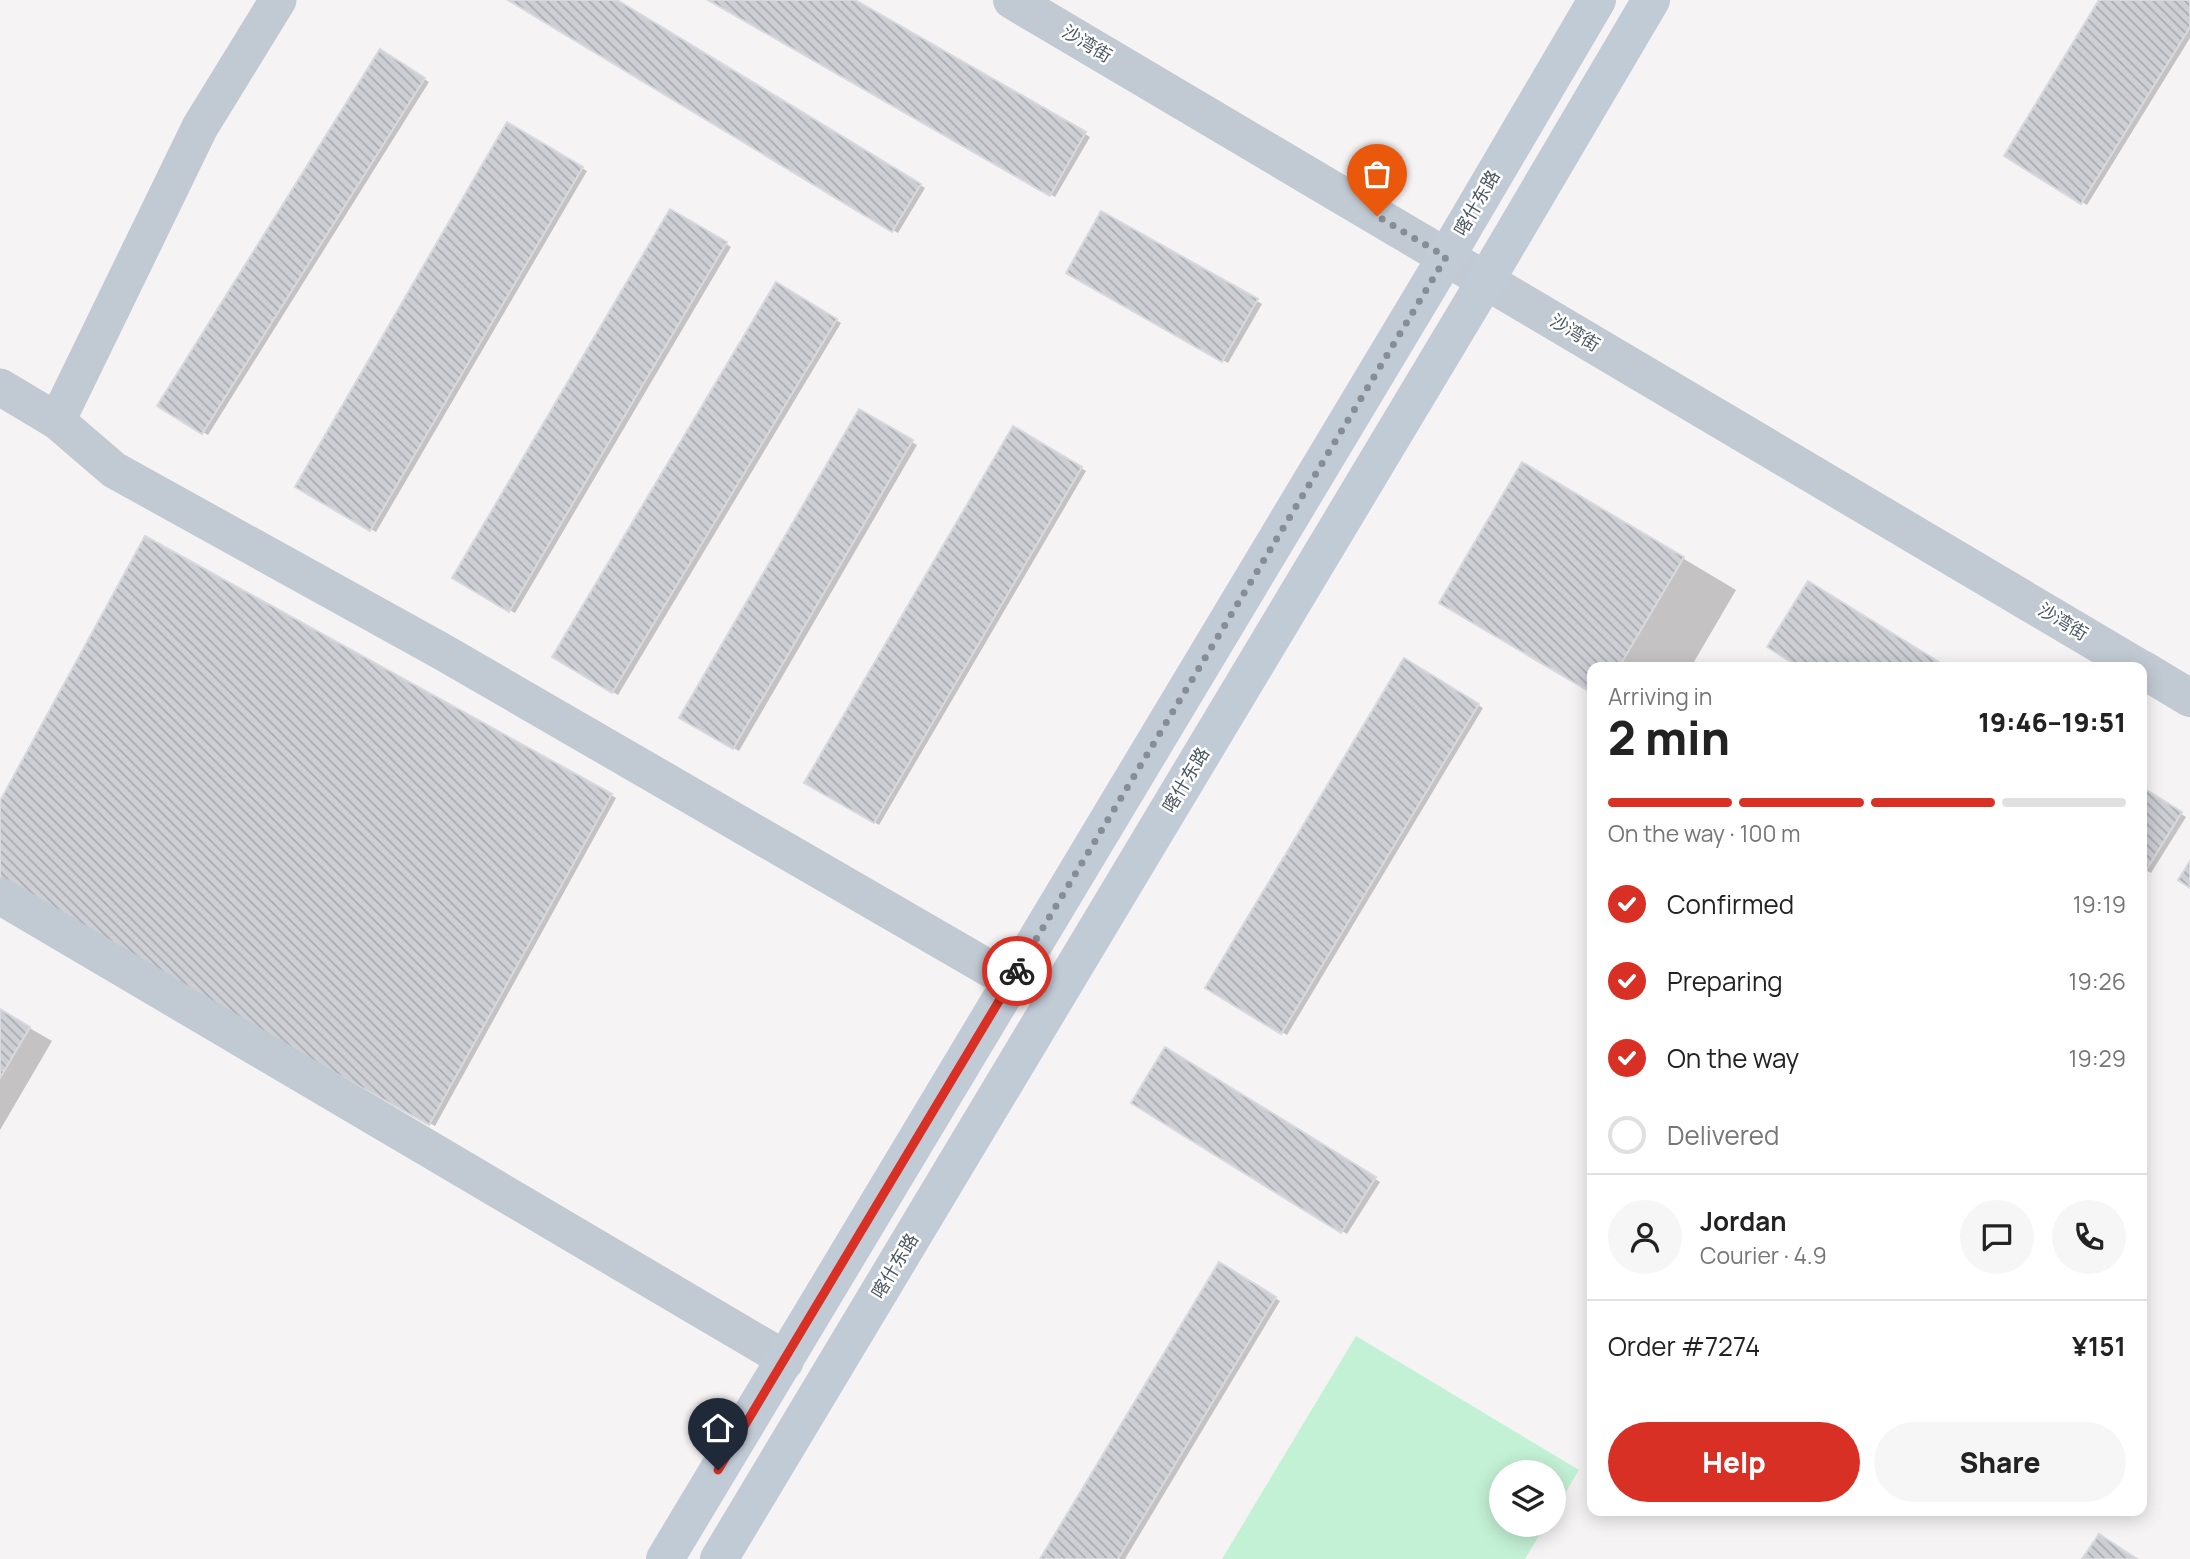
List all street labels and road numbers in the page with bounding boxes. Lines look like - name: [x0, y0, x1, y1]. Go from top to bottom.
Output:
- street label: 沙湾街: [1058, 19, 1117, 67]
- street label: 喀什东路: [1448, 165, 1505, 240]
- street label: 沙湾街: [1546, 308, 1605, 356]
- street label: 沙湾街: [2034, 597, 2093, 645]
- street label: 喀什东路: [1156, 742, 1214, 817]
- street label: 喀什东路: [865, 1228, 923, 1303]

